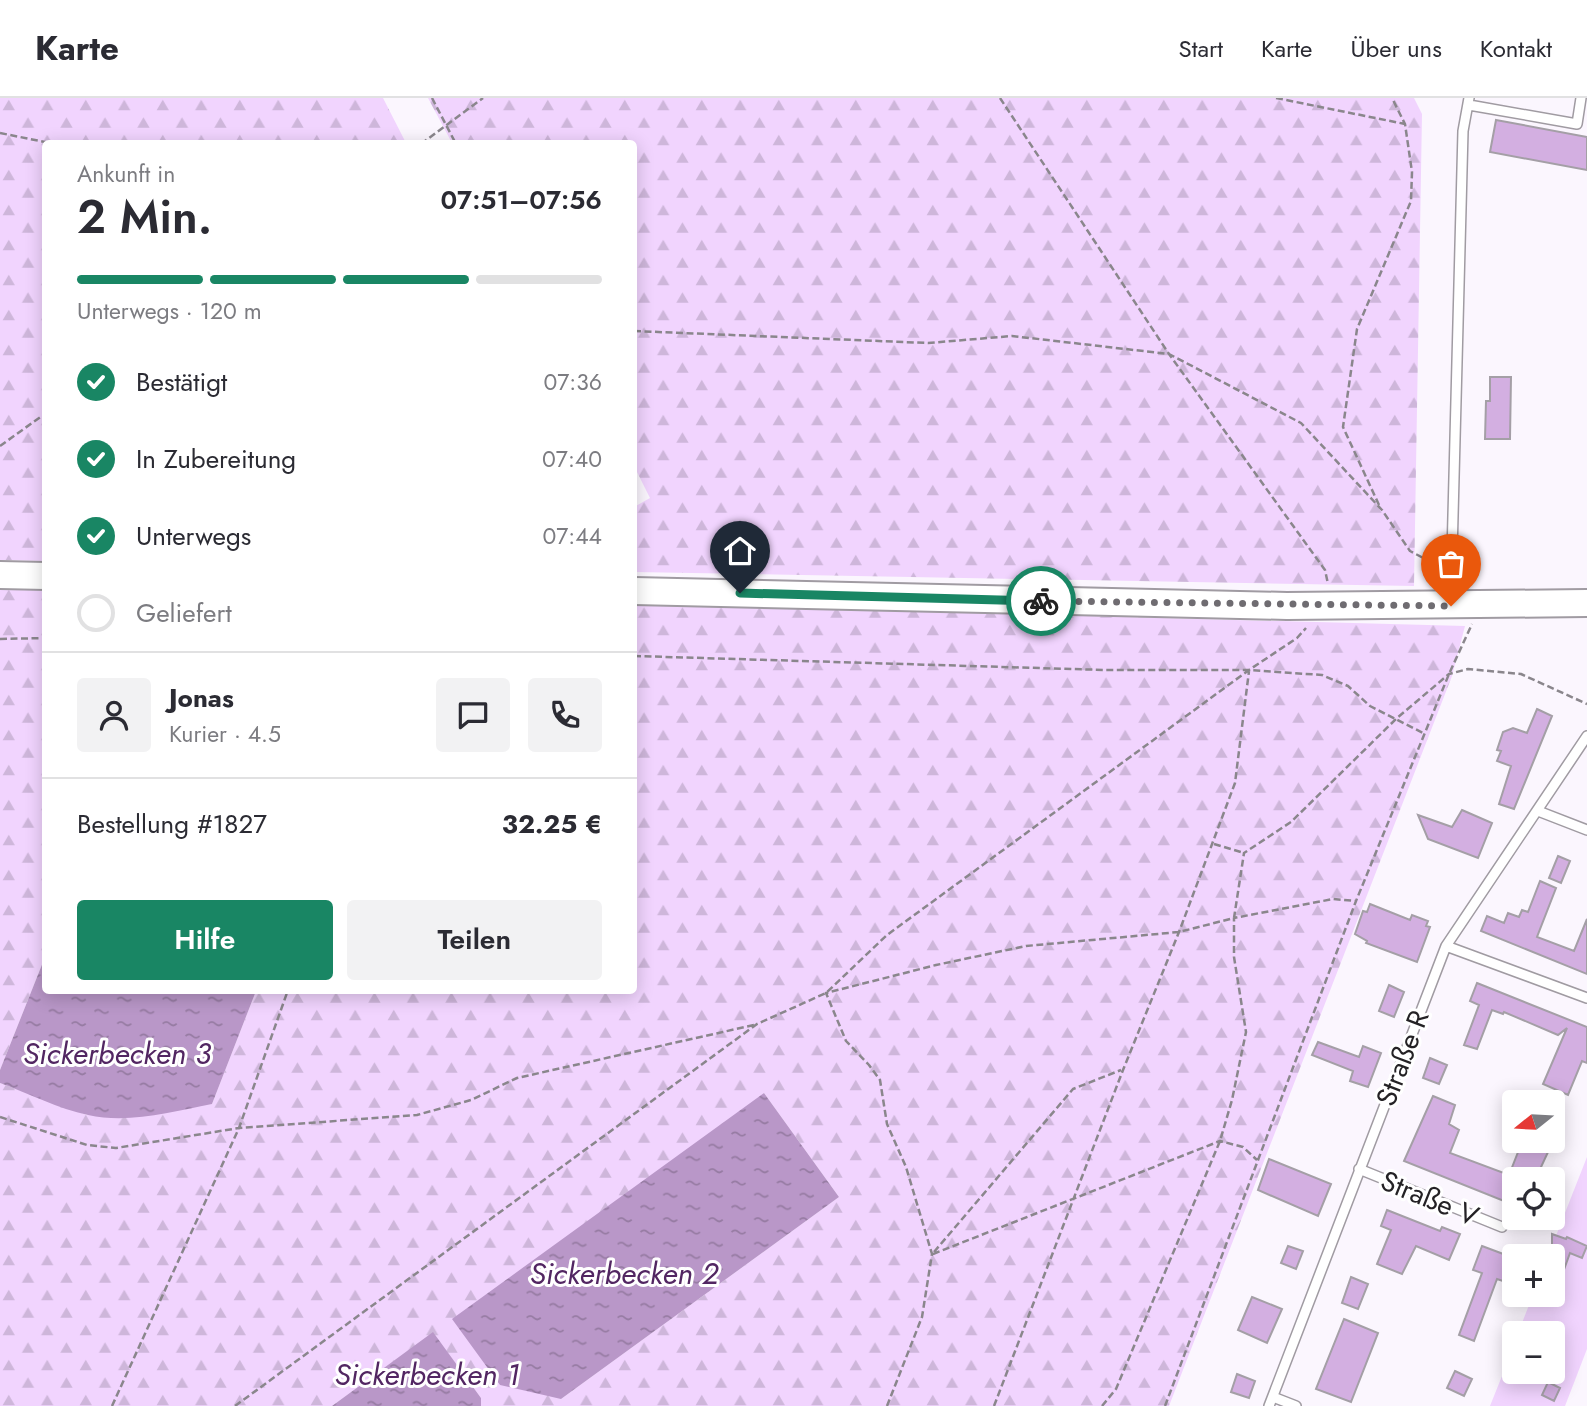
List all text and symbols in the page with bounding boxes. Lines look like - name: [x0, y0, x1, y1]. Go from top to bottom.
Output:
- text: Karte: [35, 25, 119, 72]
- text: Start: [1179, 31, 1223, 66]
- text: Karte: [1261, 31, 1312, 66]
- text: Über uns: [1350, 31, 1442, 66]
- text: Kontakt: [1480, 31, 1552, 66]
- text: Ankunft in: [77, 157, 175, 191]
- text: 07:51–07:56: [440, 181, 602, 219]
- text: 2 Min.: [77, 184, 212, 250]
- text: Unterwegs · 120 m: [77, 294, 262, 328]
- icon: check: [77, 363, 115, 401]
- text: Bestätigt: [136, 363, 227, 401]
- text: 07:36: [543, 365, 602, 399]
- icon: check: [77, 440, 115, 478]
- text: In Zubereitung: [136, 440, 296, 478]
- text: 07:40: [542, 442, 602, 476]
- icon: check: [77, 517, 115, 555]
- text: Unterwegs: [136, 517, 251, 555]
- text: 07:44: [542, 519, 602, 553]
- pin: [710, 521, 770, 593]
- icon: home: [721, 532, 759, 570]
- pin: [1421, 534, 1481, 606]
- icon: bag: [1432, 545, 1470, 583]
- courier: [1006, 566, 1076, 636]
- icon: bike: [1022, 582, 1060, 620]
- text: Geliefert: [136, 594, 232, 632]
- button: person: [77, 678, 151, 752]
- button: chat: [436, 678, 510, 752]
- button: phone: [528, 678, 602, 752]
- text: Jonas: [169, 679, 234, 717]
- text: Kurier · 4.5: [169, 717, 281, 751]
- text: Bestellung #1827: [77, 805, 267, 843]
- text: 32.25 €: [502, 805, 602, 843]
- button: Hilfe: [77, 900, 333, 980]
- button: Teilen: [347, 900, 602, 980]
- street label: Straße R: [1366, 1004, 1440, 1112]
- water label: Sickerbecken 3: [23, 1032, 212, 1075]
- north arrow: [1502, 1090, 1564, 1153]
- map controls: [1502, 1090, 1565, 1384]
- street label: Straße V: [1375, 1160, 1485, 1237]
- button: locate: [1502, 1167, 1565, 1230]
- button: +: [1502, 1244, 1565, 1307]
- water label: Sickerbecken 2: [530, 1252, 719, 1295]
- button: −: [1502, 1321, 1565, 1384]
- water label: Sickerbecken 1: [334, 1353, 520, 1396]

